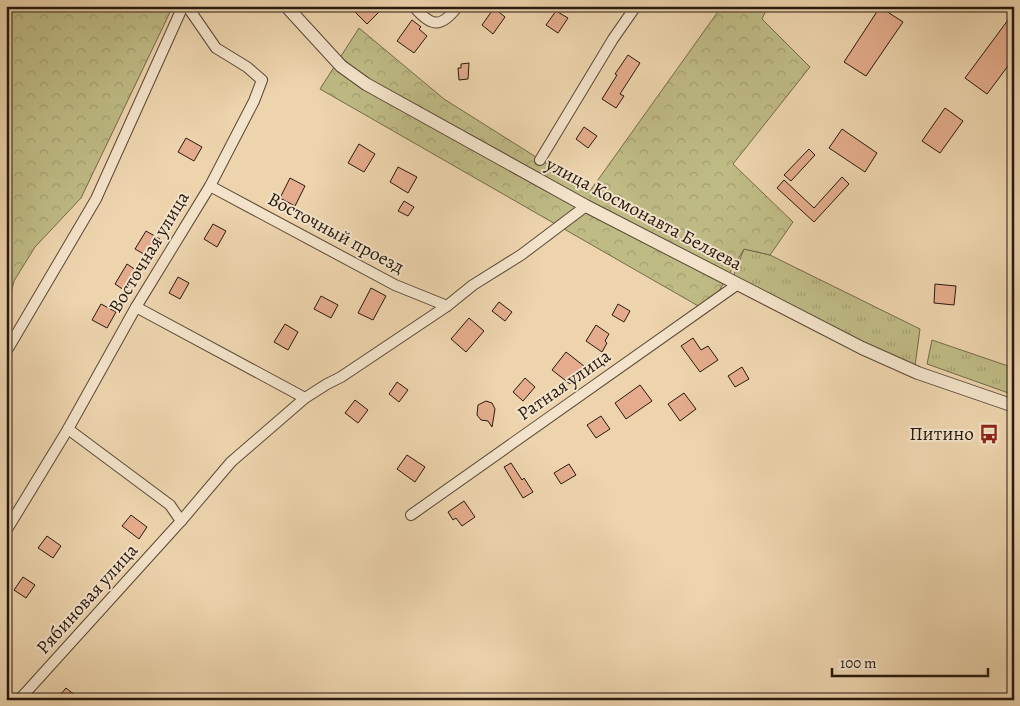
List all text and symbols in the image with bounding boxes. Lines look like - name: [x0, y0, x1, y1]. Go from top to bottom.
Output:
- street label: улица Космонавта Беляева: [540, 151, 747, 277]
- street label: Восточная улица: [102, 186, 196, 318]
- street label: Восточный проезд: [263, 186, 409, 280]
- street label: Ратная улица: [512, 343, 616, 427]
- place label: Питино: [909, 421, 974, 447]
- bus stop icon: Питино: [978, 423, 1000, 445]
- street label: Рябиновая улица: [30, 538, 144, 660]
- scale bar: [832, 646, 989, 678]
- text: 100 m: [840, 653, 877, 673]

